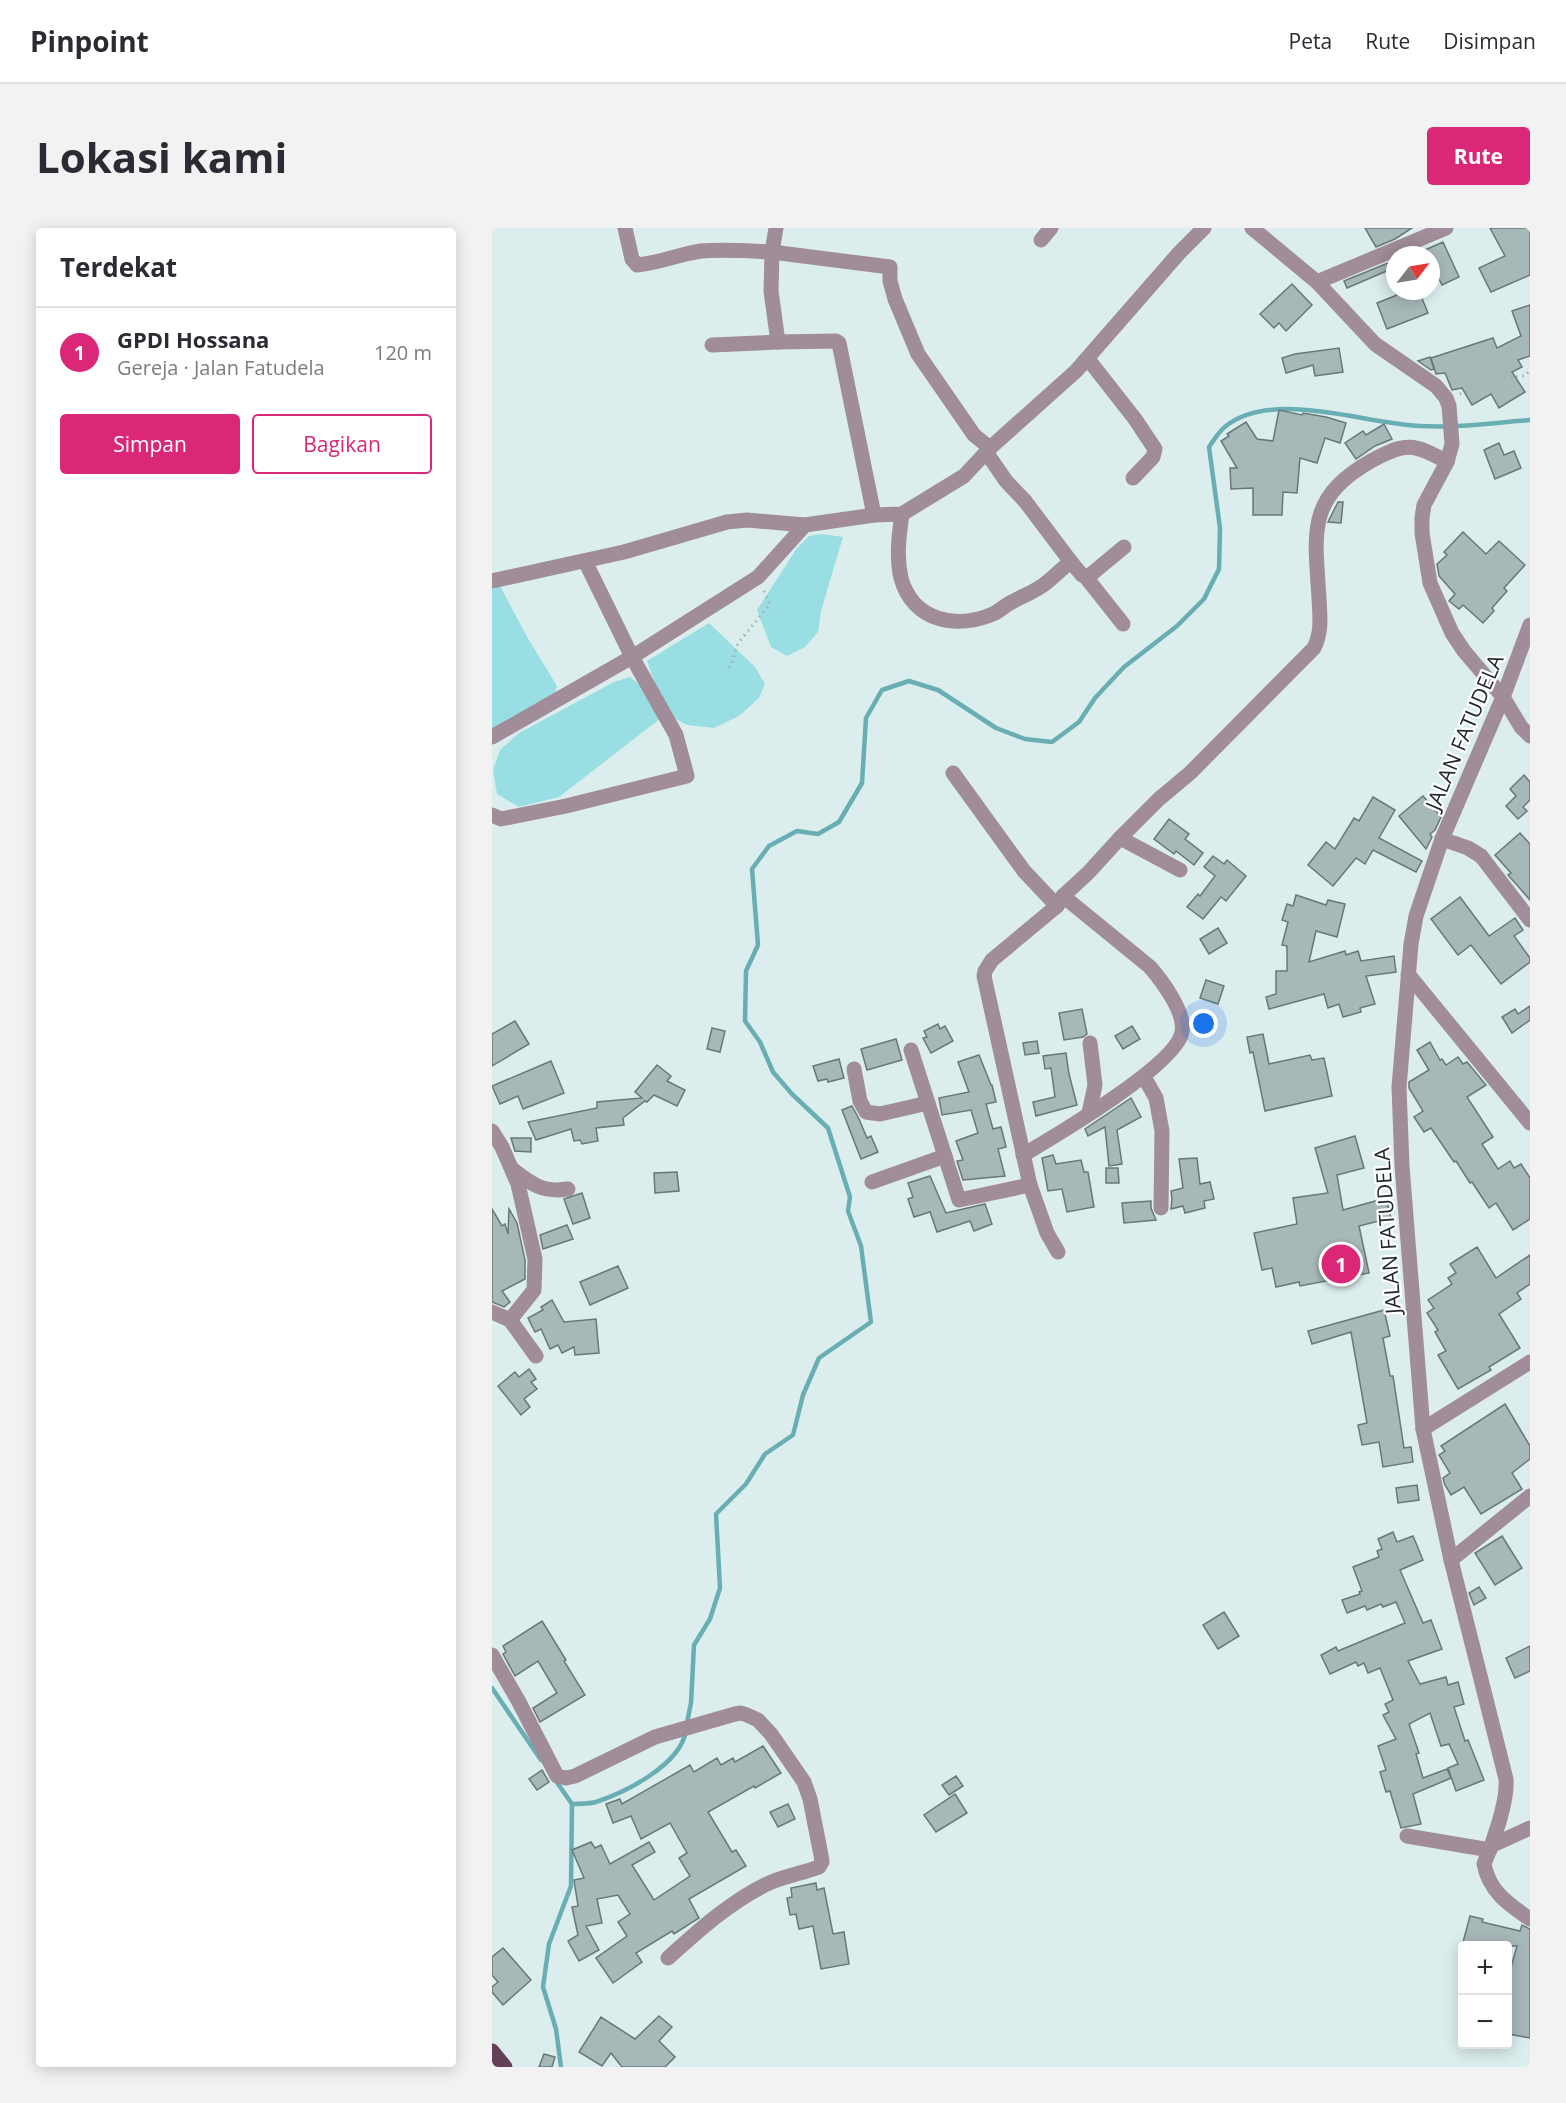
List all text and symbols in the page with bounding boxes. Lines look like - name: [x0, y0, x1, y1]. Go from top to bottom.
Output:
- text: Pinpoint: [30, 22, 149, 60]
- text: Peta: [1289, 27, 1332, 55]
- text: Rute: [1365, 27, 1410, 55]
- text: Disimpan: [1443, 27, 1536, 55]
- button: Rute: [1427, 127, 1530, 185]
- text: Lokasi kami: [36, 128, 287, 185]
- north arrow: [1386, 246, 1440, 300]
- text: Terdekat: [60, 249, 177, 285]
- text: GPDI Hossana: [117, 324, 269, 354]
- text: 1: [74, 339, 85, 366]
- text: 120 m: [374, 339, 432, 366]
- text: Gereja · Jalan Fatudela: [117, 354, 325, 381]
- button: Simpan: [60, 414, 240, 474]
- button: Bagikan: [252, 414, 432, 474]
- street label: JALAN FATUDELA: [1418, 649, 1510, 816]
- your location: [1189, 1009, 1218, 1038]
- street label: JALAN FATUDELA: [1367, 1146, 1407, 1317]
- pin: 1: [1322, 1242, 1360, 1286]
- map controls: [1458, 1941, 1512, 2049]
- button: +: [1458, 1941, 1512, 1995]
- button: −: [1458, 1995, 1512, 2049]

